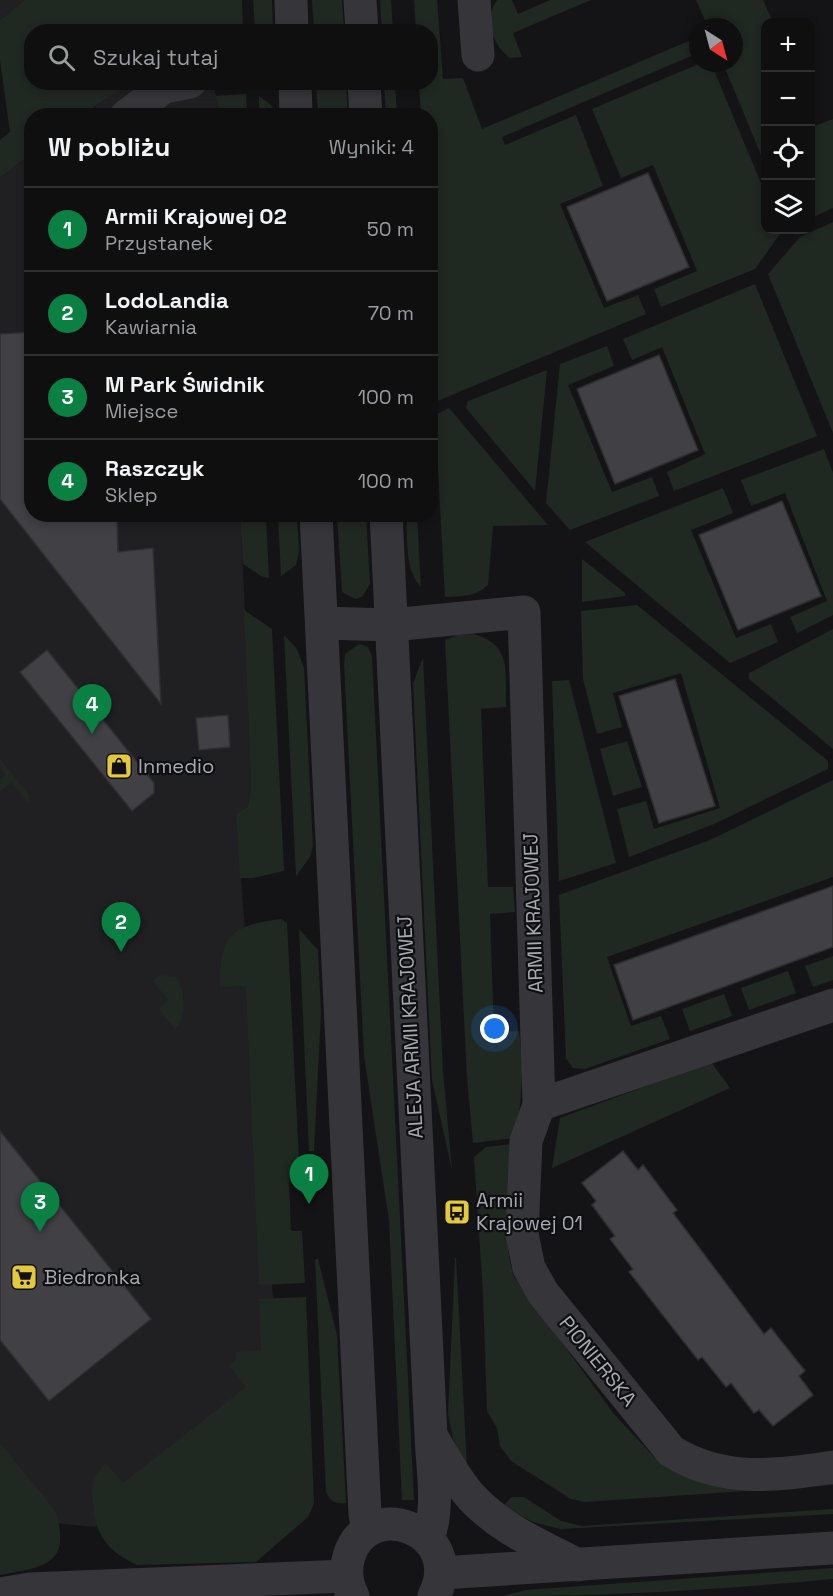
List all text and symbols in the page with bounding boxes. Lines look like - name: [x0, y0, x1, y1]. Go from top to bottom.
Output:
- north arrow: [689, 18, 743, 72]
- map controls: [761, 18, 815, 234]
- button: +: [761, 18, 815, 72]
- search box: [24, 24, 438, 90]
- icon: search: [45, 41, 78, 74]
- text: Szukaj tutaj: [93, 43, 218, 71]
- button: −: [761, 72, 815, 126]
- button: locate: [761, 126, 815, 180]
- text: W pobliżu: [48, 130, 170, 164]
- text: Wyniki: 4: [329, 134, 414, 160]
- button: layers: [761, 180, 815, 234]
- text: Armii Krajowej 02: [105, 202, 287, 230]
- text: 1: [63, 216, 72, 242]
- text: 50 m: [367, 216, 414, 242]
- text: Przystanek: [105, 230, 213, 256]
- text: LodoLandia: [105, 286, 229, 314]
- text: 2: [62, 300, 73, 326]
- text: 70 m: [368, 300, 414, 326]
- text: Kawiarnia: [105, 314, 197, 340]
- text: M Park Świdnik: [105, 370, 265, 398]
- text: 3: [61, 384, 74, 410]
- text: 100 m: [358, 384, 414, 410]
- text: Miejsce: [105, 398, 178, 424]
- text: Raszczyk: [105, 454, 204, 482]
- text: 4: [61, 468, 74, 494]
- text: 100 m: [358, 468, 414, 494]
- text: Sklep: [105, 482, 158, 508]
- pin: 4: [72, 684, 112, 734]
- shop icon: Inmedio: [104, 751, 134, 781]
- place label: Inmedio: [138, 753, 214, 779]
- street label: ARMII KRAJOWEJ: [517, 832, 549, 994]
- pin: 2: [102, 902, 140, 952]
- street label: ALEJA ARMII KRAJOWEJ: [391, 915, 429, 1139]
- your location: [480, 1014, 509, 1043]
- pin: 1: [290, 1154, 328, 1204]
- pin: 3: [20, 1182, 60, 1232]
- place label: Armii Krajowej 01: [476, 1187, 583, 1236]
- bus stop icon: Armii Krajowej 01: [442, 1197, 472, 1227]
- supermarket icon: Biedronka: [9, 1262, 39, 1292]
- place label: Biedronka: [44, 1264, 141, 1290]
- street label: PIONIERSKA: [553, 1310, 643, 1412]

